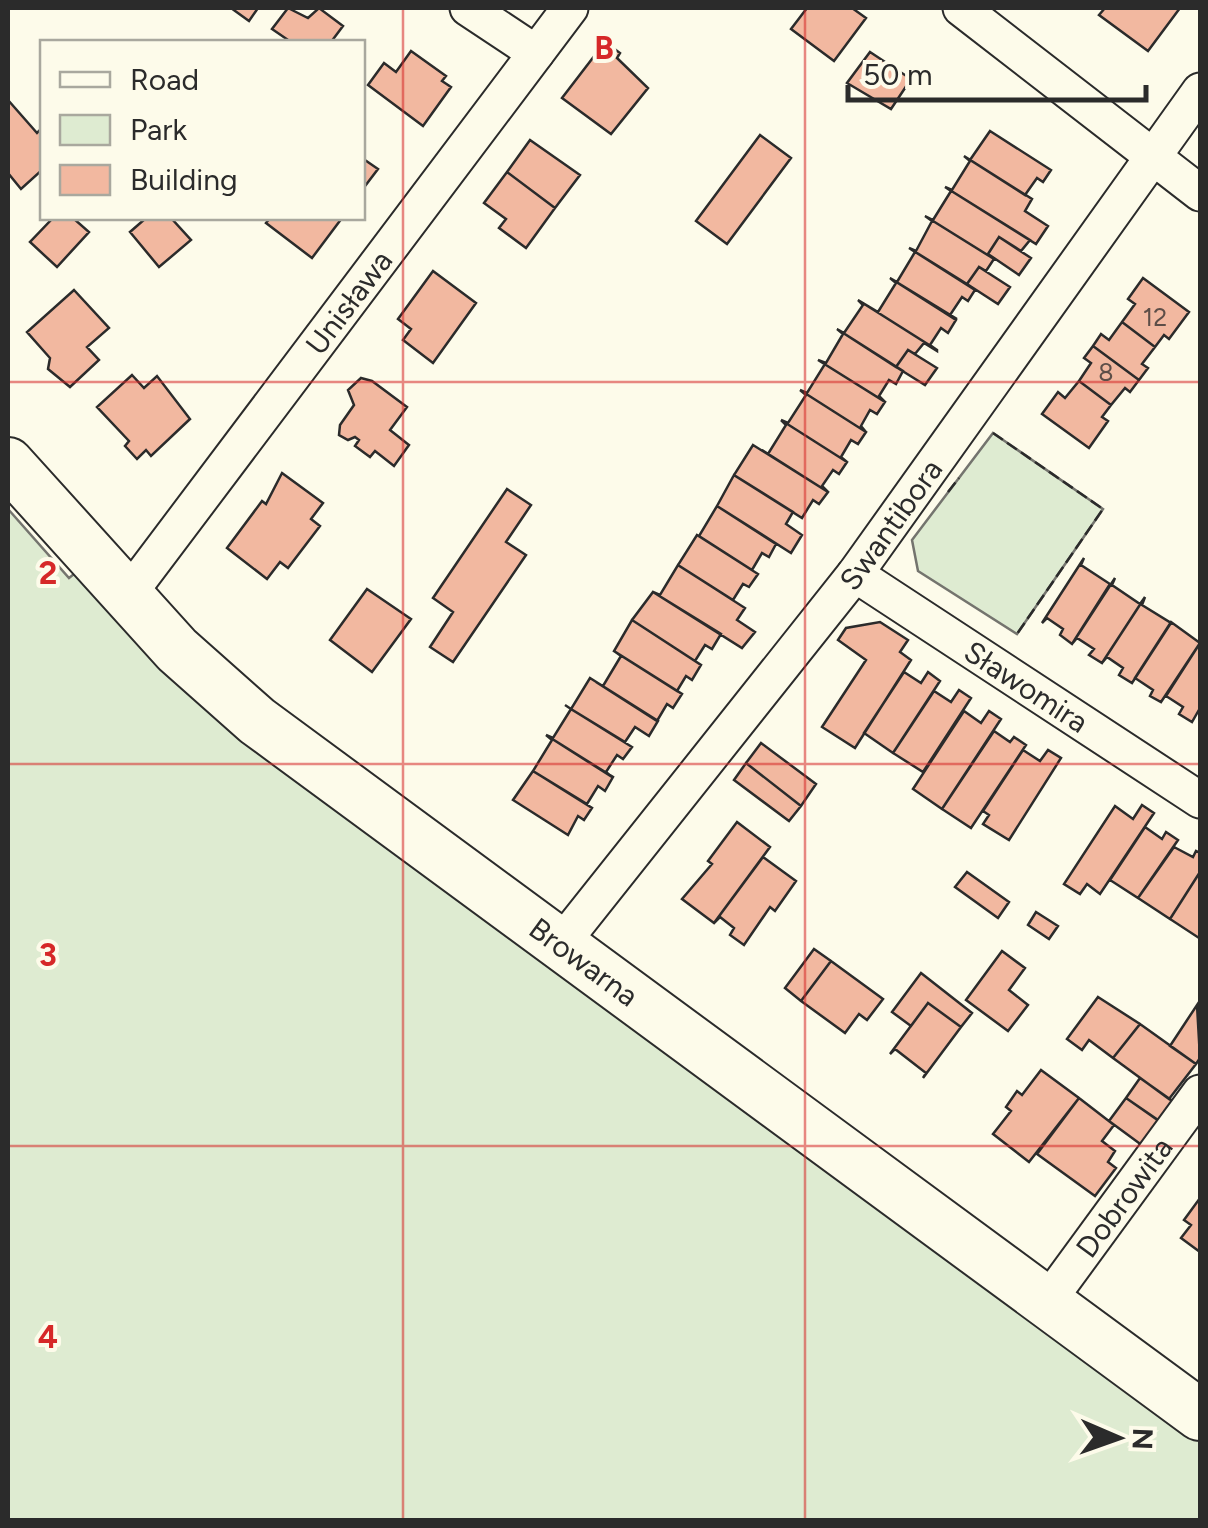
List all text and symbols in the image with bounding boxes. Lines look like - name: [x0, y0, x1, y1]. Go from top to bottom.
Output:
- text: B: [594, 29, 614, 67]
- legend: [40, 40, 365, 220]
- scale bar: [848, 40, 1146, 102]
- text: 50 m: [863, 56, 932, 93]
- text: Road: [130, 61, 199, 98]
- text: Park: [130, 111, 188, 148]
- text: Building: [130, 161, 238, 198]
- street label: Unisława: [297, 243, 400, 362]
- house number: 12: [1143, 302, 1167, 332]
- house number: 8: [1098, 357, 1114, 387]
- street label: Swantibora: [831, 452, 950, 597]
- text: 2: [39, 554, 57, 592]
- street label: Sławomira: [958, 632, 1095, 740]
- street label: Browarna: [522, 909, 646, 1014]
- text: 3: [39, 936, 57, 974]
- street label: Dobrowita: [1068, 1130, 1180, 1264]
- text: 4: [38, 1318, 58, 1356]
- north arrow: [1068, 1388, 1168, 1488]
- text: N: [1126, 1427, 1160, 1450]

